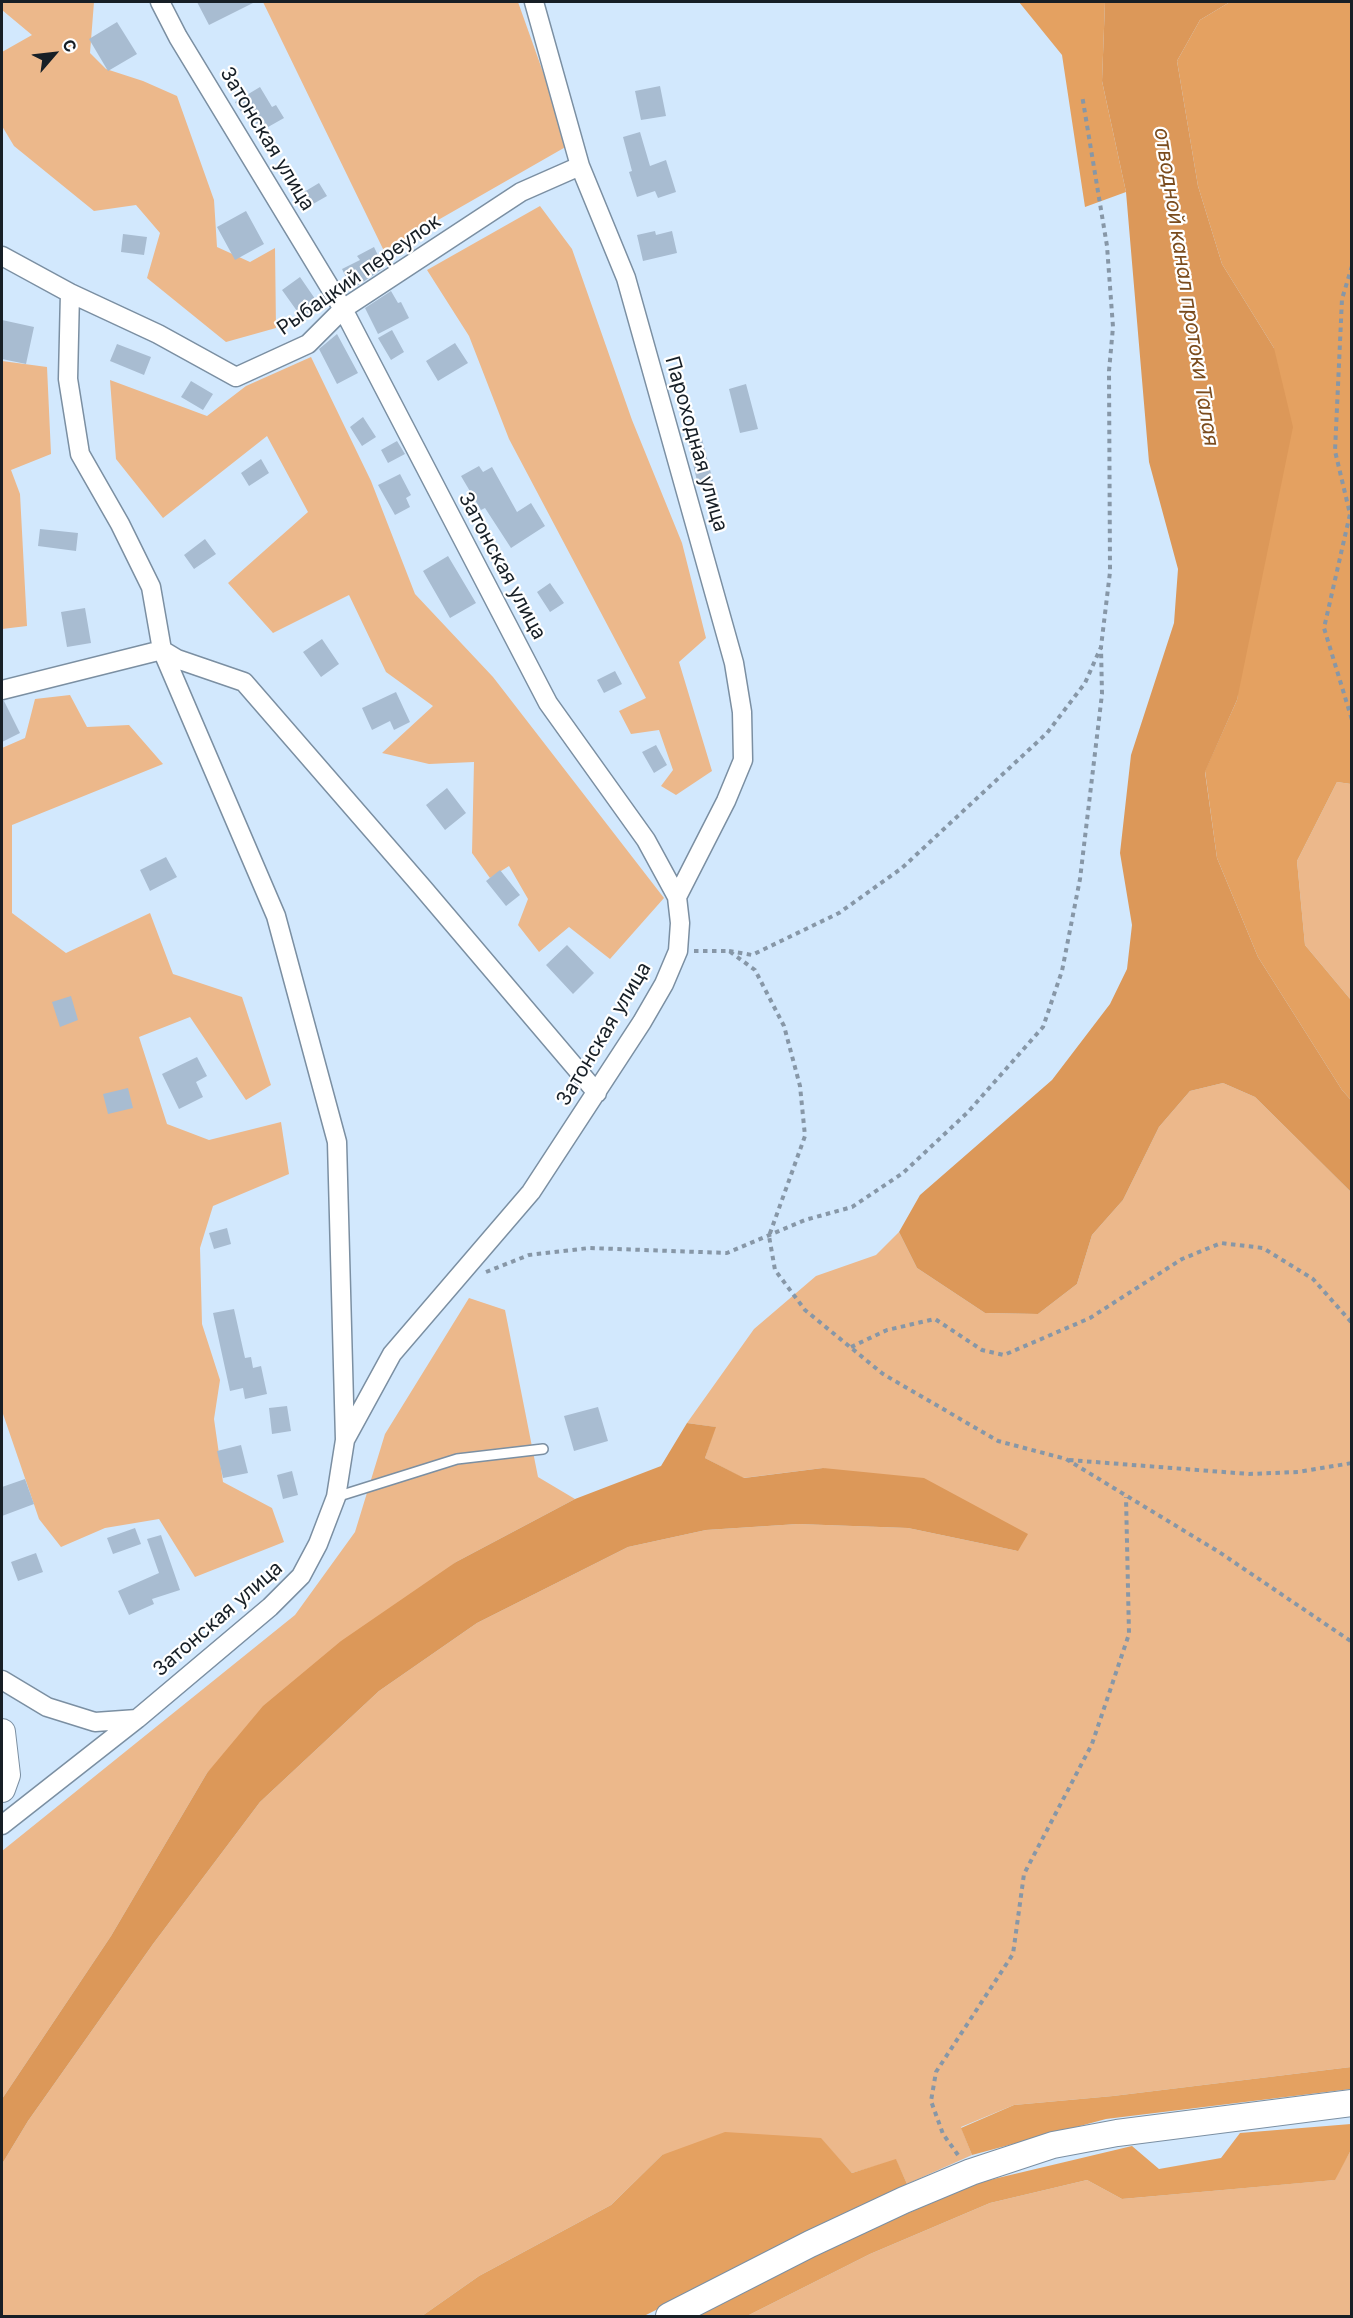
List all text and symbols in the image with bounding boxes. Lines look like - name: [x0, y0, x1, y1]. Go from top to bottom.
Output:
- north arrow: [24, 24, 84, 84]
- text: С: [58, 36, 82, 55]
- street label: Затонская улица: [215, 63, 319, 215]
- water label: отводной канал протоки Талая: [1148, 126, 1224, 448]
- street label: Рыбацкий переулок: [273, 209, 445, 341]
- street label: Пароходная улица: [659, 353, 733, 535]
- street label: Затонская улица: [453, 488, 551, 644]
- street label: Затонская улица: [552, 958, 656, 1110]
- street label: Затонская улица: [148, 1556, 288, 1682]

